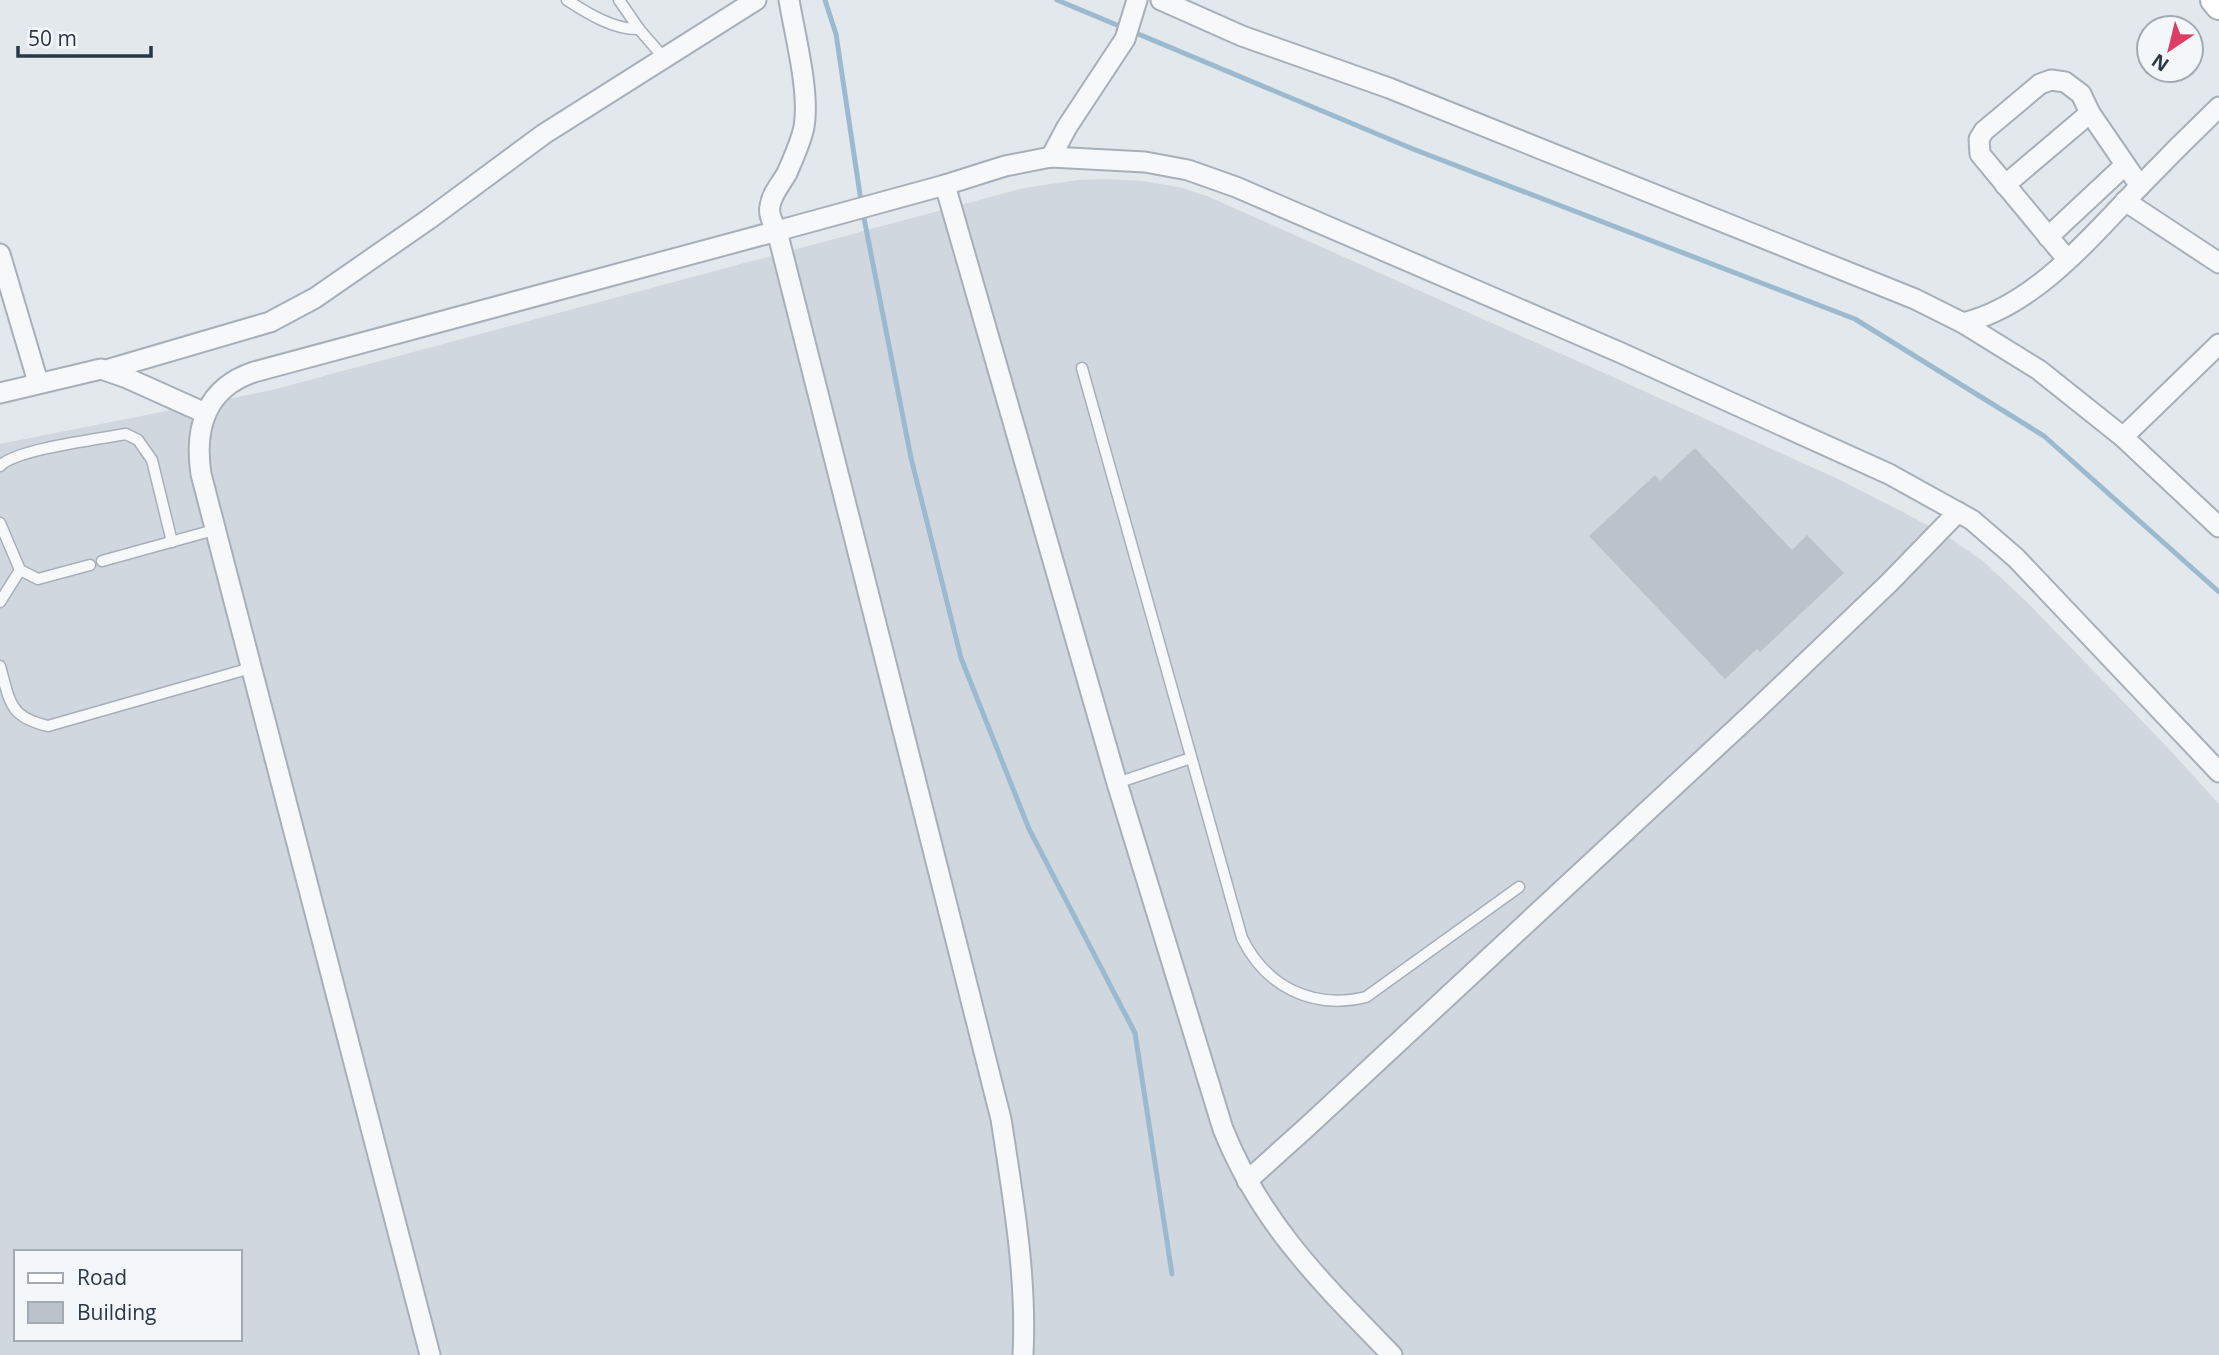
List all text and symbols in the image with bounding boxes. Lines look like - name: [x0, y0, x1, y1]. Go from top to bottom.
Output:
- scale bar: [18, 14, 150, 58]
- north arrow: [2135, 14, 2205, 84]
- text: 50 m: [28, 24, 77, 52]
- text: N: [2146, 48, 2174, 78]
- legend: [14, 1250, 242, 1341]
- text: Road: [77, 1263, 127, 1291]
- text: Building: [77, 1298, 156, 1326]

